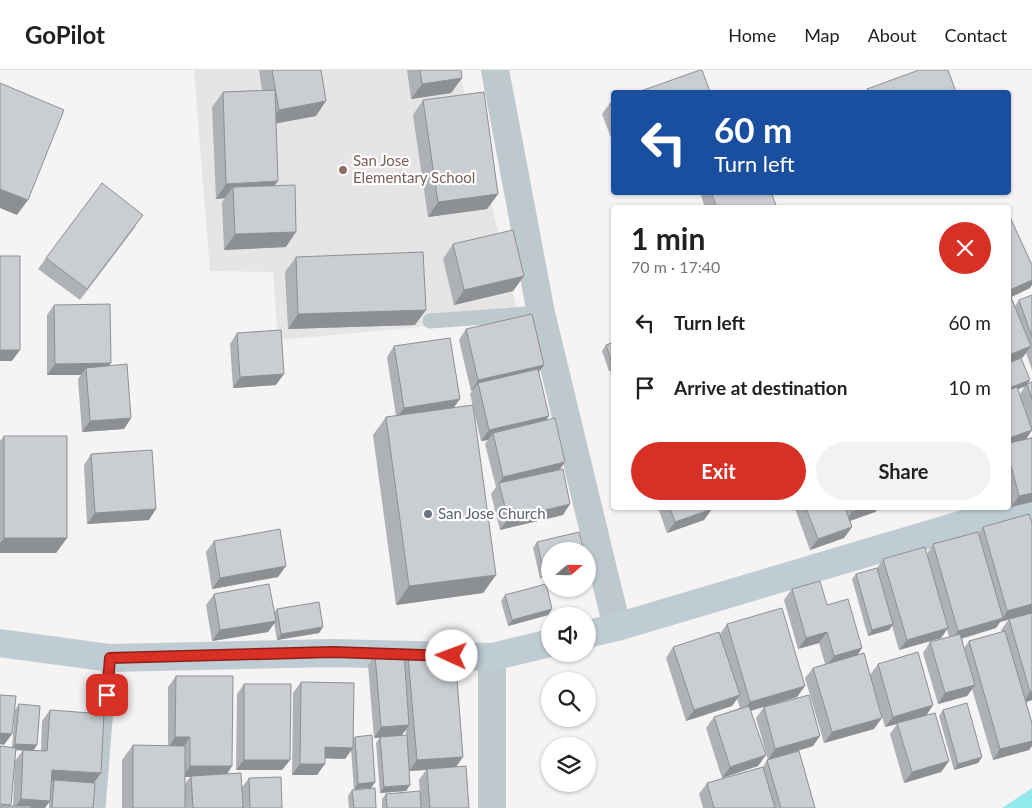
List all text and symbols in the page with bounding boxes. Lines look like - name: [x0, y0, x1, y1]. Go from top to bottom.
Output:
- text: GoPilot: [25, 20, 105, 49]
- text: Home: [728, 24, 776, 46]
- text: Map: [804, 24, 840, 46]
- text: About: [868, 24, 917, 46]
- text: Contact: [945, 24, 1007, 46]
- text: 60 m: [714, 108, 792, 150]
- icon: left: [631, 110, 696, 175]
- text: Turn left: [714, 150, 795, 177]
- place label: San Jose Elementary School: [353, 151, 475, 186]
- marker: San Jose Elementary School: [337, 164, 349, 176]
- text: 1 min: [631, 220, 705, 256]
- button: close: [939, 222, 991, 274]
- text: 70 m · 17:40: [631, 257, 720, 276]
- icon: left: [631, 309, 659, 337]
- text: Turn left: [674, 311, 745, 334]
- text: 60 m: [948, 311, 991, 334]
- icon: arrive: [631, 374, 659, 402]
- text: Arrive at destination: [674, 376, 847, 399]
- text: 10 m: [948, 376, 991, 399]
- button: Exit: [631, 442, 806, 500]
- button: Share: [816, 442, 991, 500]
- place label: San Jose Church: [438, 504, 546, 522]
- marker: San Jose Church: [422, 508, 434, 520]
- north arrow: [541, 542, 596, 598]
- map controls: [541, 542, 596, 792]
- button: sound: [541, 607, 596, 662]
- position arrow: [425, 629, 477, 681]
- button: search: [541, 672, 596, 727]
- pin: [86, 674, 128, 716]
- icon: arrive: [93, 681, 121, 709]
- button: layers: [541, 737, 596, 792]

